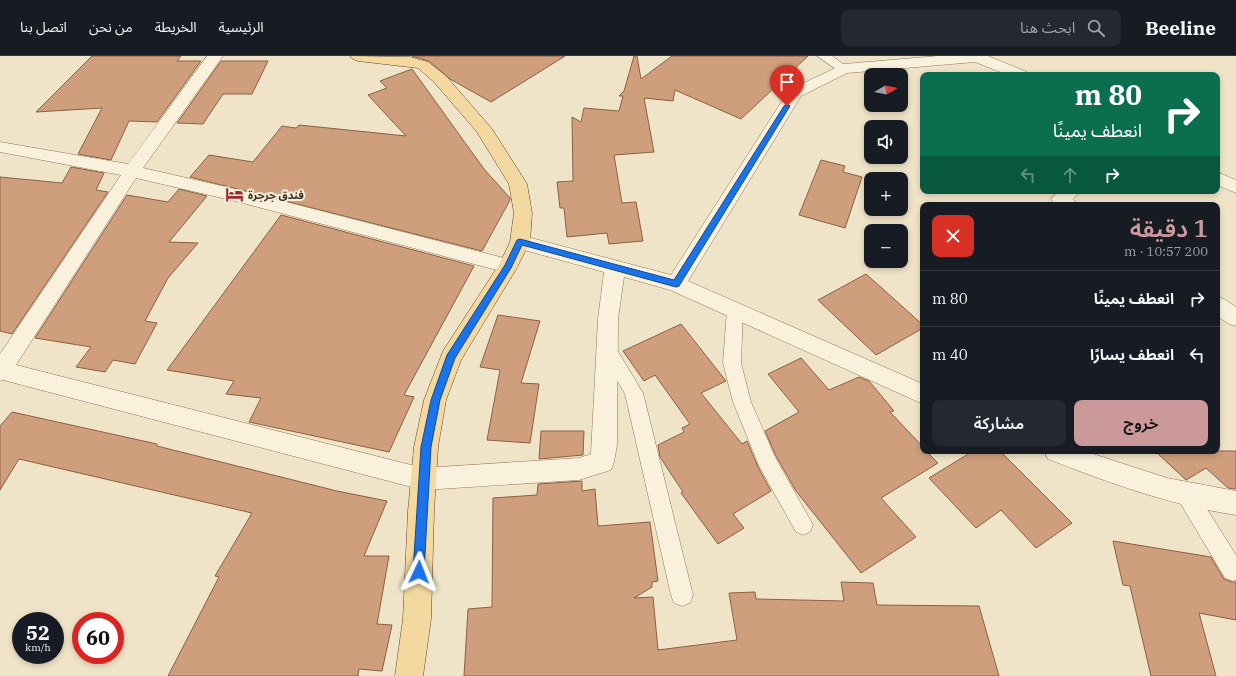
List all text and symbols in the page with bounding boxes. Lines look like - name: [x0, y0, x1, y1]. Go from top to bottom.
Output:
- search box: [841, 10, 1121, 46]
- text: Beeline: [1145, 16, 1216, 40]
- icon: search: [1085, 17, 1107, 39]
- text: اتصل بنا: [20, 18, 67, 36]
- text: من نحن: [89, 18, 133, 36]
- text: الخريطة: [155, 18, 197, 36]
- text: الرئيسية: [219, 18, 264, 36]
- text: ابحث هنا: [1020, 18, 1075, 37]
- pin: [770, 65, 804, 106]
- north arrow: [864, 68, 908, 112]
- map controls: [864, 68, 908, 268]
- icon: arrive: [776, 71, 798, 93]
- text: 80 m: [1075, 76, 1142, 113]
- icon: right: [1156, 88, 1208, 140]
- text: انعطف يمينًا: [1053, 119, 1142, 142]
- button: sound: [864, 120, 908, 164]
- icon: left: [1017, 164, 1039, 186]
- icon: ahead: [1059, 164, 1081, 186]
- icon: right: [1101, 164, 1123, 186]
- button: +: [864, 172, 908, 216]
- hotel icon: فندق جرجرة: [225, 185, 245, 205]
- place label: فندق جرجرة: [248, 188, 304, 202]
- text: 1 دقيقة: [1130, 212, 1208, 244]
- button: close: [932, 215, 974, 257]
- button: −: [864, 224, 908, 268]
- text: 200 m · 10:57: [1124, 243, 1208, 260]
- icon: right: [1186, 288, 1208, 310]
- text: 80 m: [932, 289, 968, 308]
- text: انعطف يمينًا: [1094, 289, 1174, 308]
- icon: left: [1186, 344, 1208, 366]
- text: 40 m: [932, 345, 968, 364]
- text: انعطف يسارًا: [1090, 345, 1174, 364]
- button: مشاركة: [932, 400, 1066, 446]
- button: خروج: [1074, 400, 1208, 446]
- position arrow: [398, 551, 440, 593]
- speed limit sign: 60: [72, 612, 124, 664]
- text: 52: [26, 619, 50, 646]
- text: km/h: [25, 641, 51, 654]

